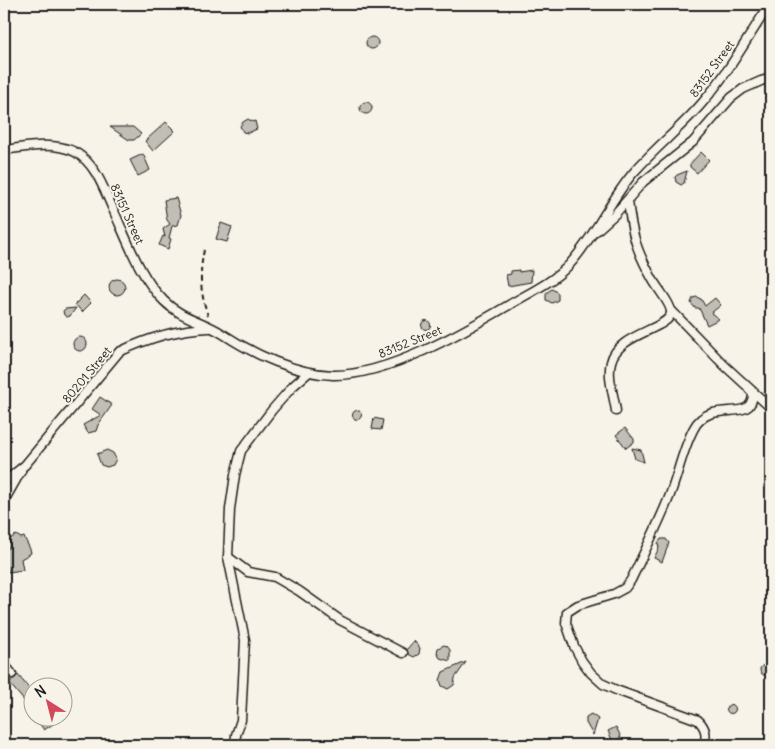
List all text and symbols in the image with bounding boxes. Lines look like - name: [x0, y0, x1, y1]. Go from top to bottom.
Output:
- street label: 83152 Street: [686, 37, 737, 100]
- street label: 83151 Street: [107, 181, 148, 247]
- street label: 83152 Street: [376, 322, 444, 361]
- street label: 80201 Street: [59, 343, 115, 406]
- north arrow: [22, 676, 72, 726]
- text: N: [31, 681, 50, 702]

